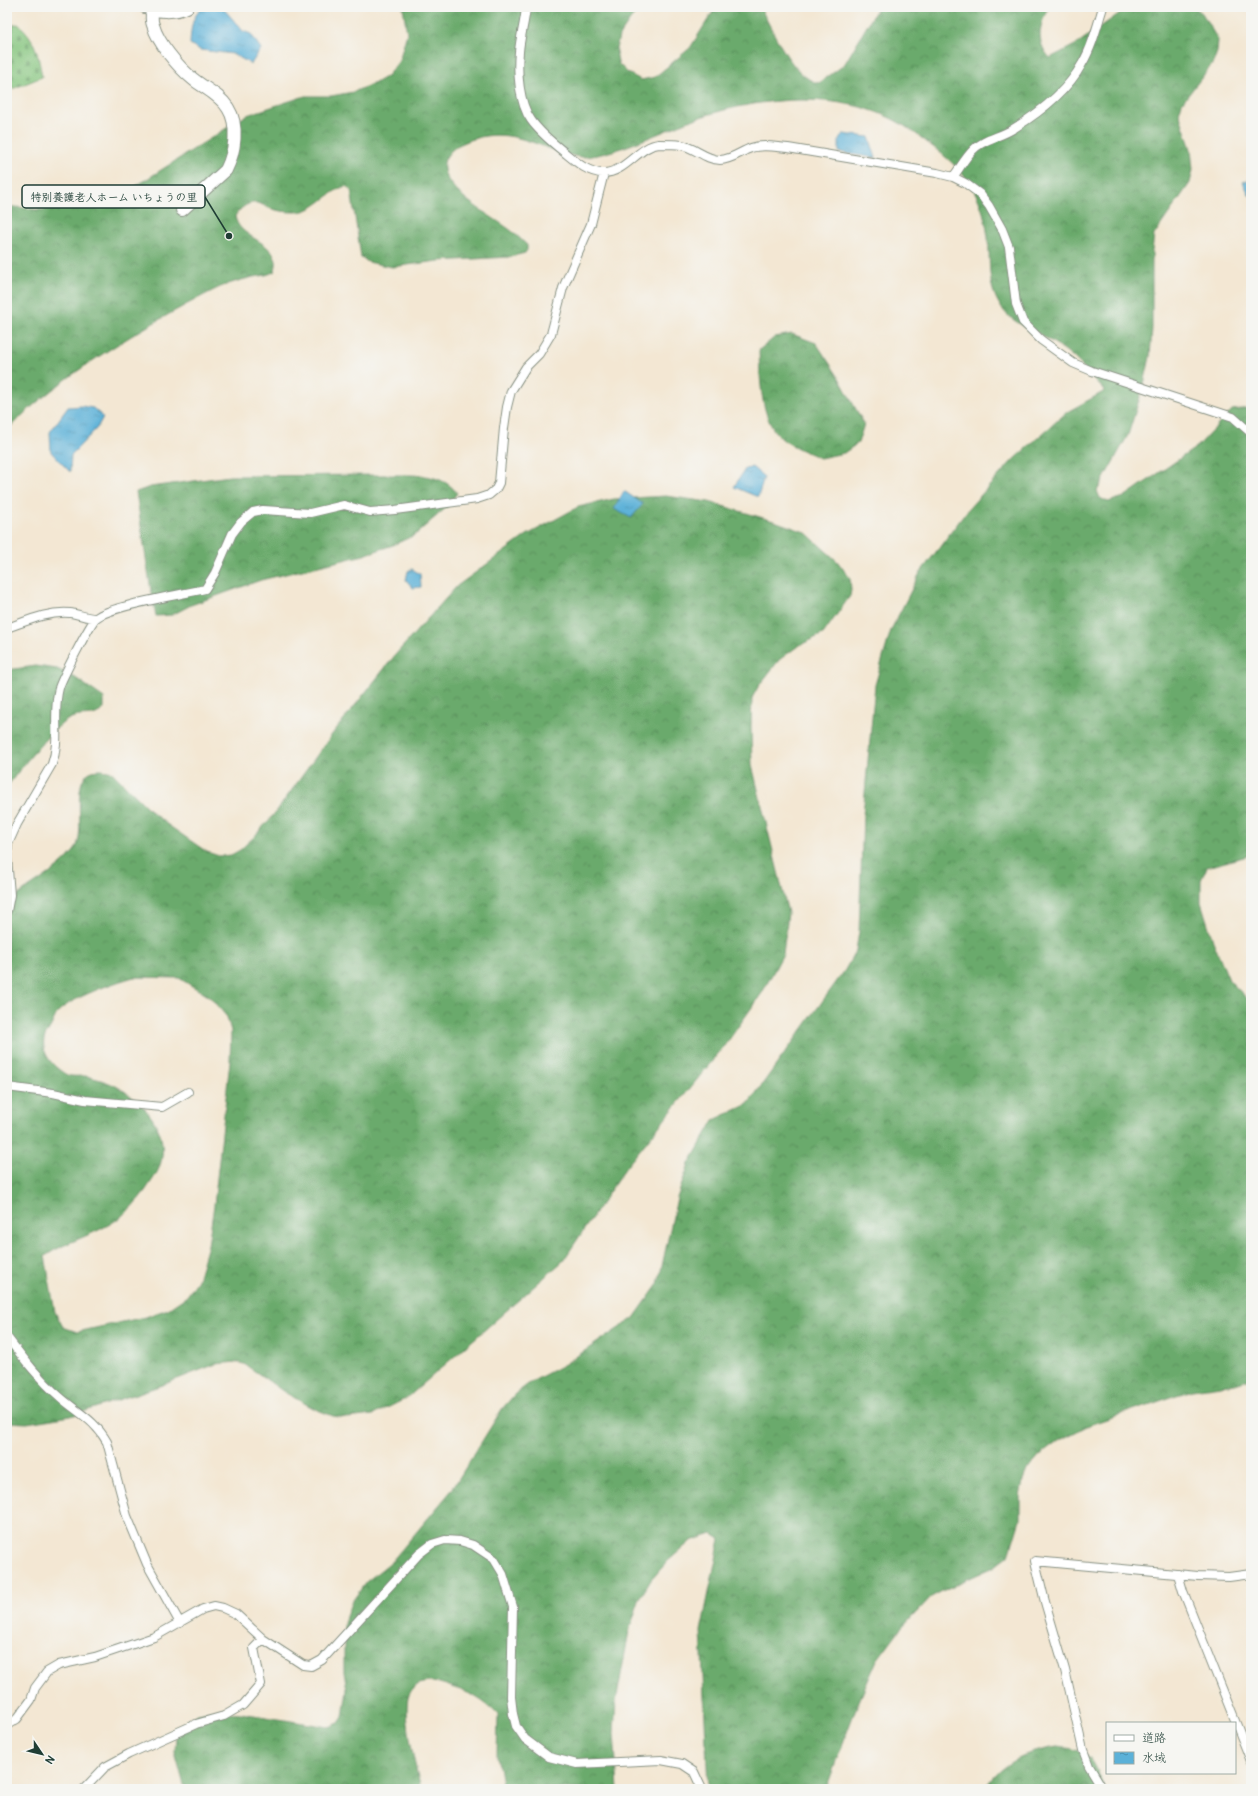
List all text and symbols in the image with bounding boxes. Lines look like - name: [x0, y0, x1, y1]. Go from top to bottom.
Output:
- callout: 特別養護老人ホーム いちょうの里: [22, 185, 205, 208]
- text: 特別養護老人ホーム いちょうの里: [31, 191, 197, 204]
- legend: [1106, 1722, 1236, 1774]
- text: 道路: [1142, 1731, 1166, 1746]
- north arrow: [22, 1734, 62, 1774]
- text: 水域: [1142, 1751, 1166, 1766]
- text: N: [42, 1753, 57, 1767]

